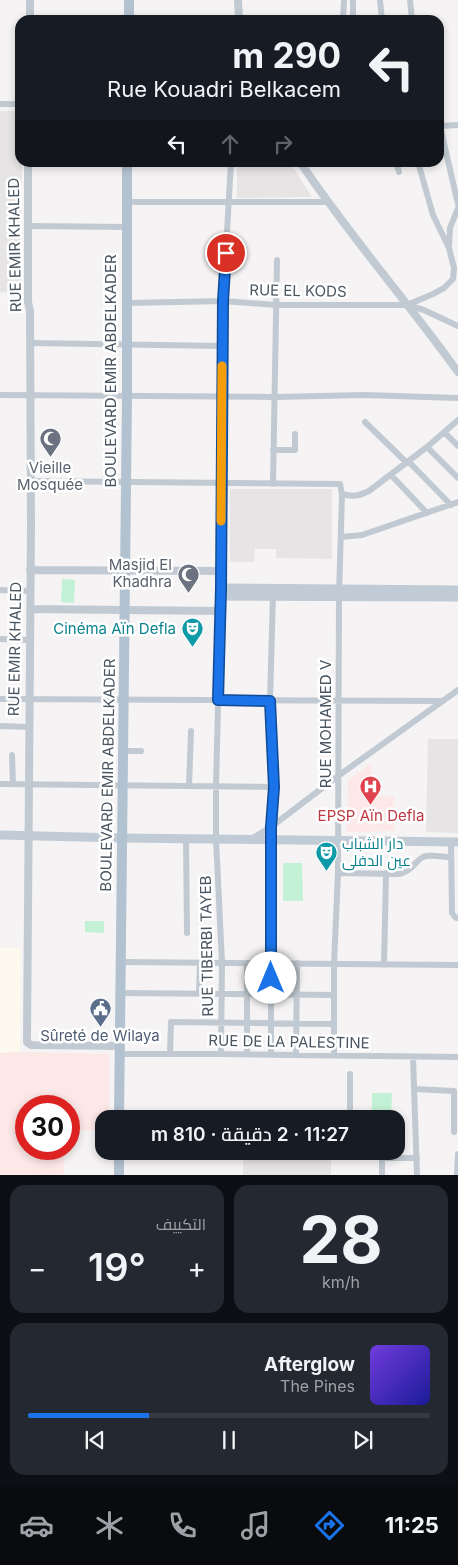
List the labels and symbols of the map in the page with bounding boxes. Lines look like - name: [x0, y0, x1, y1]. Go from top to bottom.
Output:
- street label: RUE EMIR KHALED: [4, 178, 25, 312]
- pin: [205, 232, 247, 274]
- street label: BOULEVARD EMIR ABDELKADER: [101, 254, 120, 488]
- street label: RUE EL KODS: [249, 280, 347, 301]
- mosque icon: Vieille Mosquée: [38, 427, 62, 458]
- place label: Vieille Mosquée: [17, 458, 83, 494]
- place label: Masjid El Khadhra: [109, 555, 172, 591]
- mosque icon: Masjid El Khadhra: [176, 562, 200, 593]
- street label: RUE EMIR KHALED: [4, 582, 25, 716]
- theatre icon: Cinéma Aïn Defla: [180, 617, 204, 648]
- place label: Cinéma Aïn Defla: [53, 619, 176, 638]
- street label: BOULEVARD EMIR ABDELKADER: [96, 658, 119, 892]
- street label: RUE MOHAMED V: [316, 660, 335, 788]
- hospital icon: EPSP Aïn Defla: [359, 775, 383, 806]
- place label: EPSP Aïn Defla: [318, 806, 424, 825]
- place label: دار الشباب عين الدفلى: [342, 834, 411, 871]
- theatre icon: دار الشباب عين الدفلى: [314, 841, 338, 872]
- street label: RUE TIBERBI TAYEB: [196, 875, 217, 1017]
- position arrow: [244, 951, 296, 1003]
- public building icon: Sûreté de Wilaya: [88, 996, 112, 1027]
- place label: Sûreté de Wilaya: [40, 1026, 160, 1045]
- street label: RUE DE LA PALESTINE: [208, 1031, 370, 1052]
- speed limit sign: 30: [15, 1095, 80, 1160]

